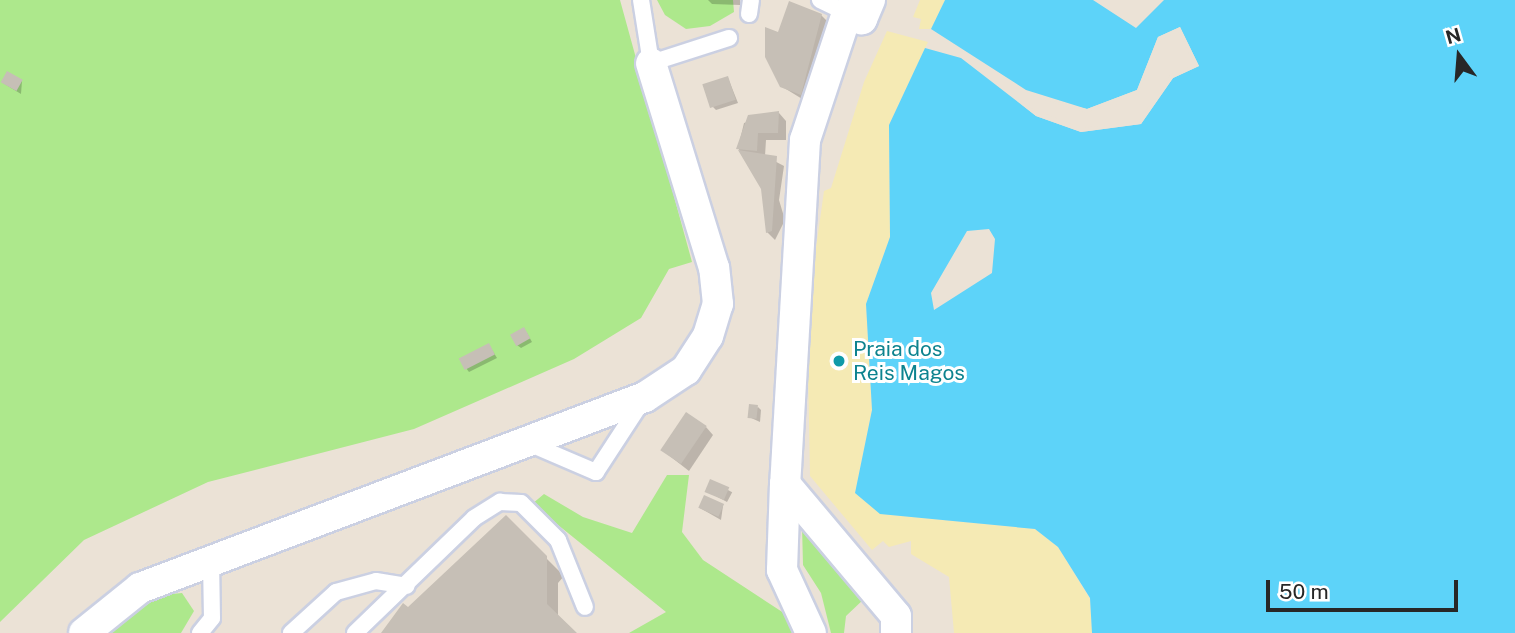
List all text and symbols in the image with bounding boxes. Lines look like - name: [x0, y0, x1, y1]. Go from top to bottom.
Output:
- north arrow: [1424, 21, 1494, 91]
- text: N: [1443, 23, 1463, 48]
- place label: Praia dos Reis Magos: [853, 336, 965, 386]
- marker: Praia dos Reis Magos: [831, 353, 847, 369]
- scale bar: [1270, 566, 1462, 610]
- text: 50 m: [1279, 579, 1329, 604]

